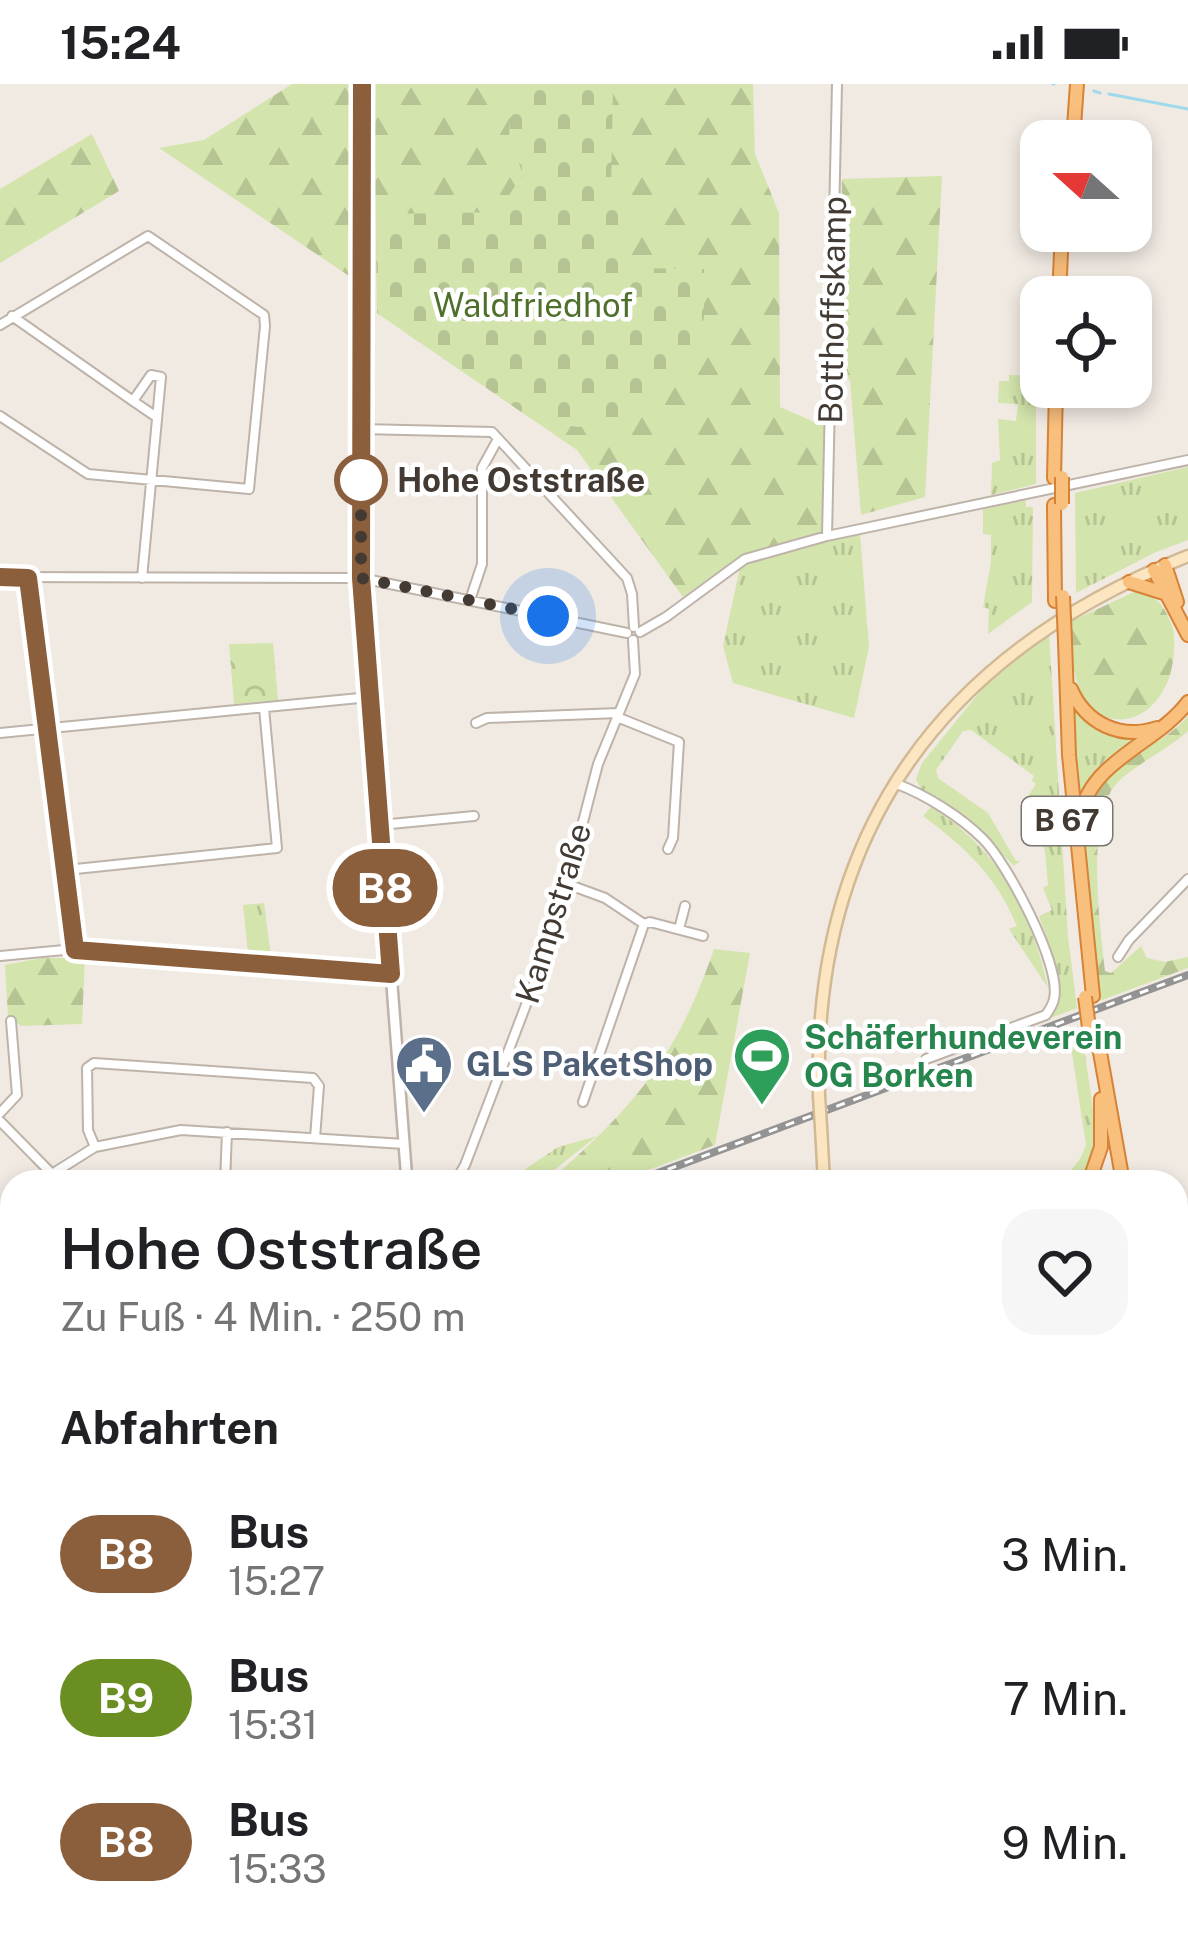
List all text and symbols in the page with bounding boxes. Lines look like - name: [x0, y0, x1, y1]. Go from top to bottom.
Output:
- text: 15:24: [60, 16, 181, 69]
- north arrow: [1020, 120, 1152, 252]
- map controls: [1020, 120, 1152, 408]
- street label: Botthoffskamp: [811, 196, 853, 424]
- button: locate: [1020, 276, 1152, 408]
- park label: Waldfriedhof: [433, 286, 633, 324]
- marker: Hohe Oststraße: [336, 455, 386, 505]
- place label: Hohe Oststraße: [397, 461, 645, 499]
- your location: [518, 586, 578, 646]
- road number: B 67: [1022, 797, 1112, 845]
- street label: Kampstraße: [508, 818, 598, 1008]
- line badge: B8: [331, 849, 439, 927]
- text: B8: [357, 863, 413, 912]
- place label: Schäferhundeverein OG Borken: [804, 1018, 1122, 1094]
- sports icon: Schäferhundeverein OG Borken: [731, 1025, 793, 1107]
- public building icon: GLS PaketShop: [393, 1033, 455, 1115]
- place label: GLS PaketShop: [466, 1045, 713, 1083]
- button: heart: [1002, 1209, 1128, 1335]
- text: Hohe Oststraße: [60, 1215, 482, 1282]
- text: Zu Fuß · 4 Min. · 250 m: [60, 1294, 465, 1340]
- text: Abfahrten: [60, 1401, 279, 1454]
- text: Bus: [228, 1505, 309, 1558]
- text: 3 Min.: [1001, 1528, 1128, 1581]
- text: B8: [98, 1529, 154, 1578]
- text: 15:27: [228, 1558, 325, 1604]
- text: Bus: [228, 1649, 309, 1702]
- text: 7 Min.: [1003, 1672, 1128, 1725]
- text: B9: [98, 1673, 154, 1722]
- text: 15:31: [228, 1702, 318, 1748]
- text: Bus: [228, 1793, 309, 1846]
- text: 9 Min.: [1002, 1816, 1128, 1869]
- text: B8: [98, 1817, 154, 1866]
- text: 15:33: [228, 1846, 327, 1892]

